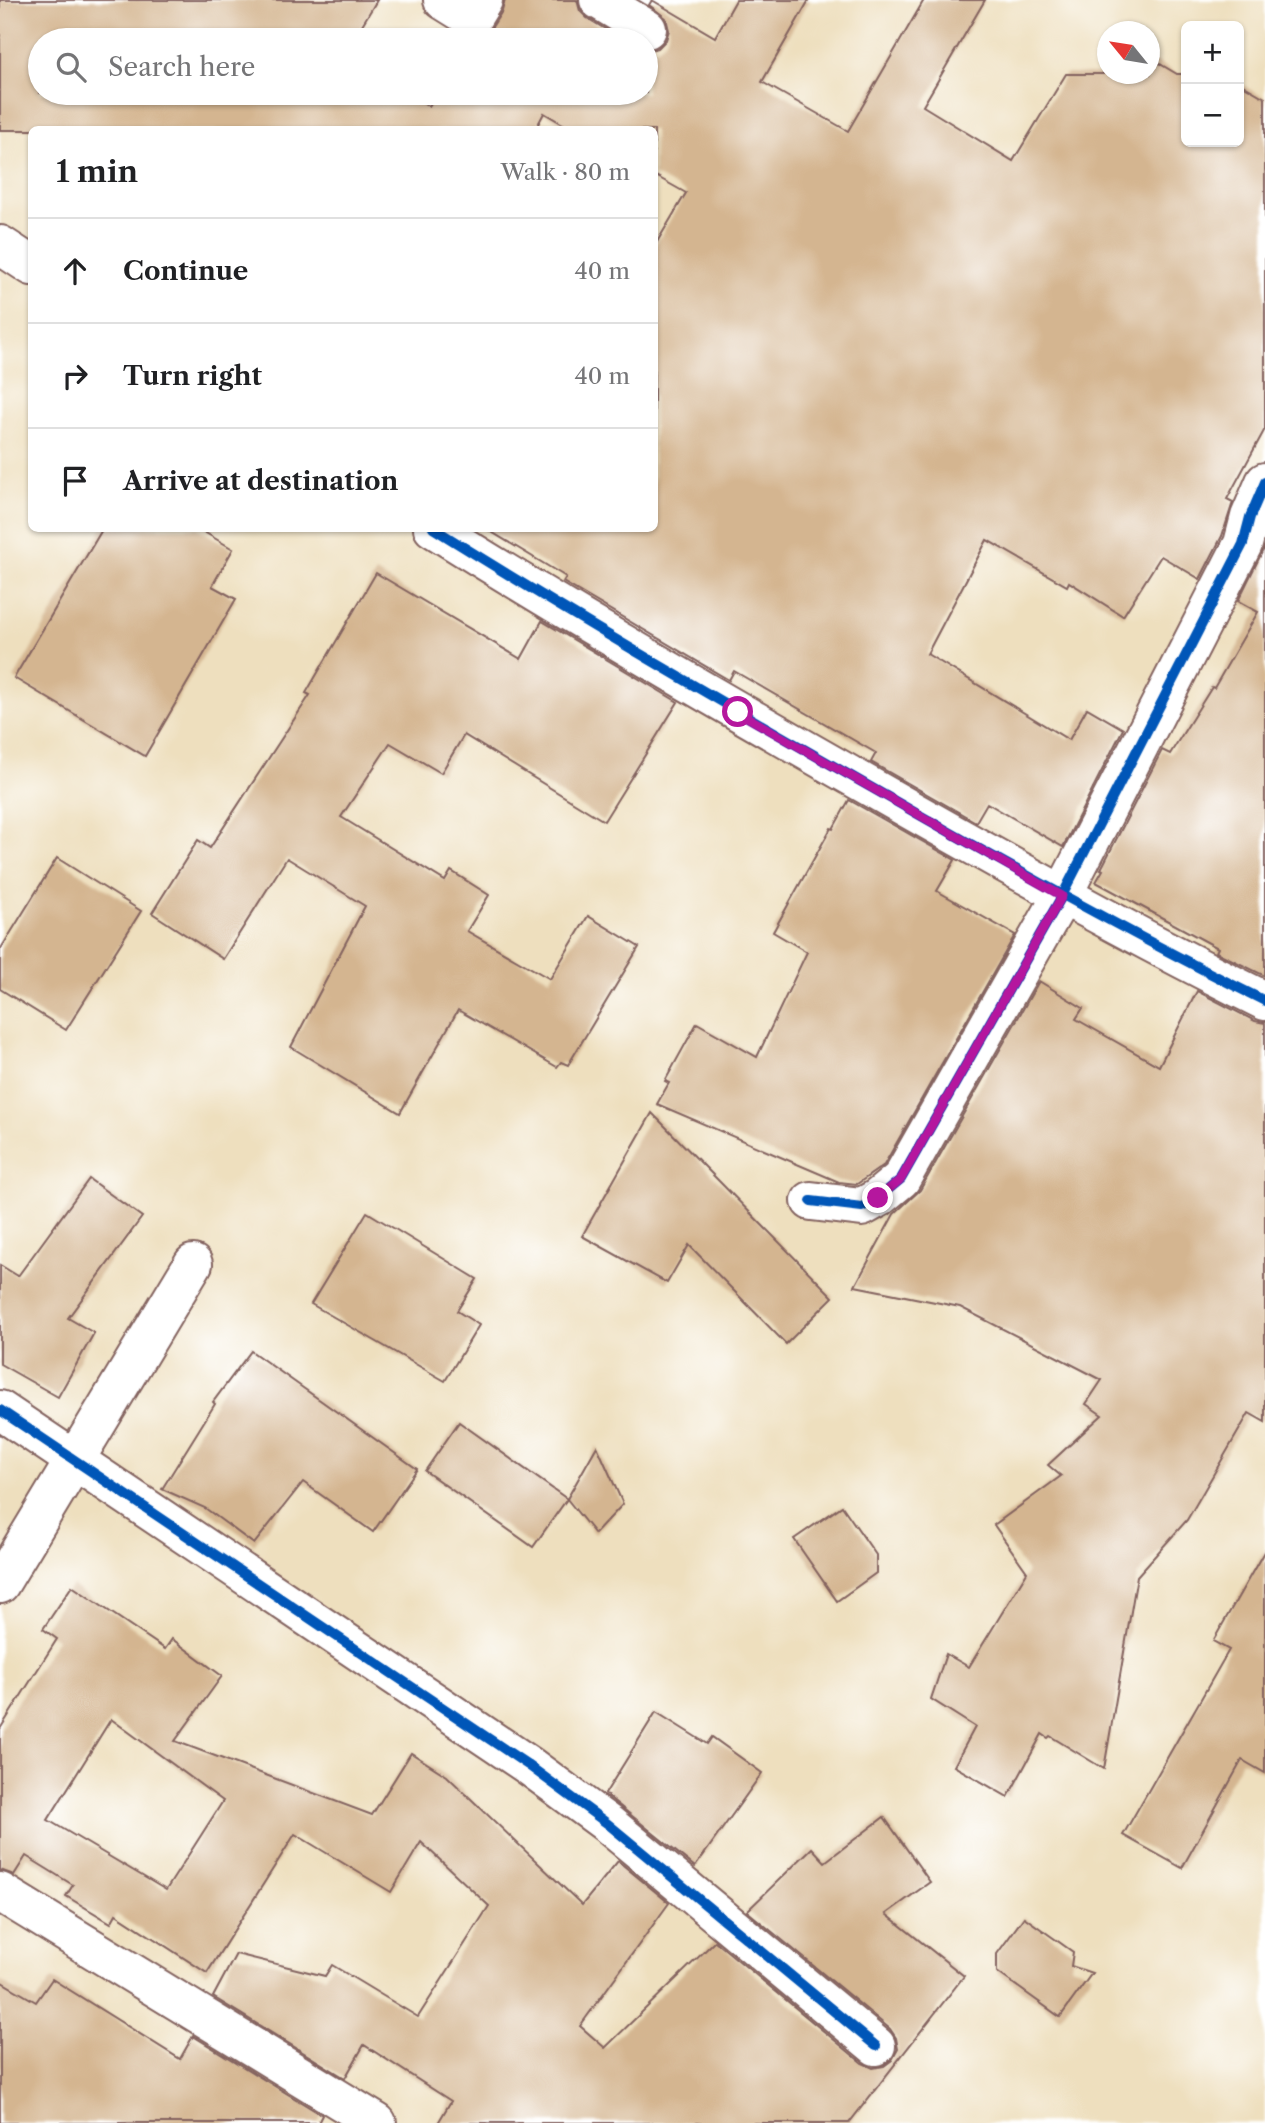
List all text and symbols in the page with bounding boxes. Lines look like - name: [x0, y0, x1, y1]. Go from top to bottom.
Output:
- north arrow: [1097, 21, 1160, 84]
- map controls: [1181, 21, 1244, 147]
- button: +: [1181, 21, 1244, 84]
- search box: [28, 28, 658, 105]
- icon: search: [52, 48, 90, 86]
- text: Search here: [108, 51, 255, 83]
- button: −: [1181, 84, 1244, 147]
- text: 1 min: [56, 153, 138, 190]
- text: Walk · 80 m: [501, 158, 630, 186]
- icon: ahead: [56, 252, 94, 290]
- text: Continue: [123, 255, 248, 287]
- text: 40 m: [575, 257, 630, 285]
- icon: right: [56, 357, 94, 395]
- text: Turn right: [123, 360, 262, 392]
- text: 40 m: [575, 362, 630, 390]
- icon: arrive: [56, 462, 94, 500]
- text: Arrive at destination: [123, 465, 398, 497]
- route start: [722, 696, 753, 727]
- route end: [862, 1182, 893, 1213]

